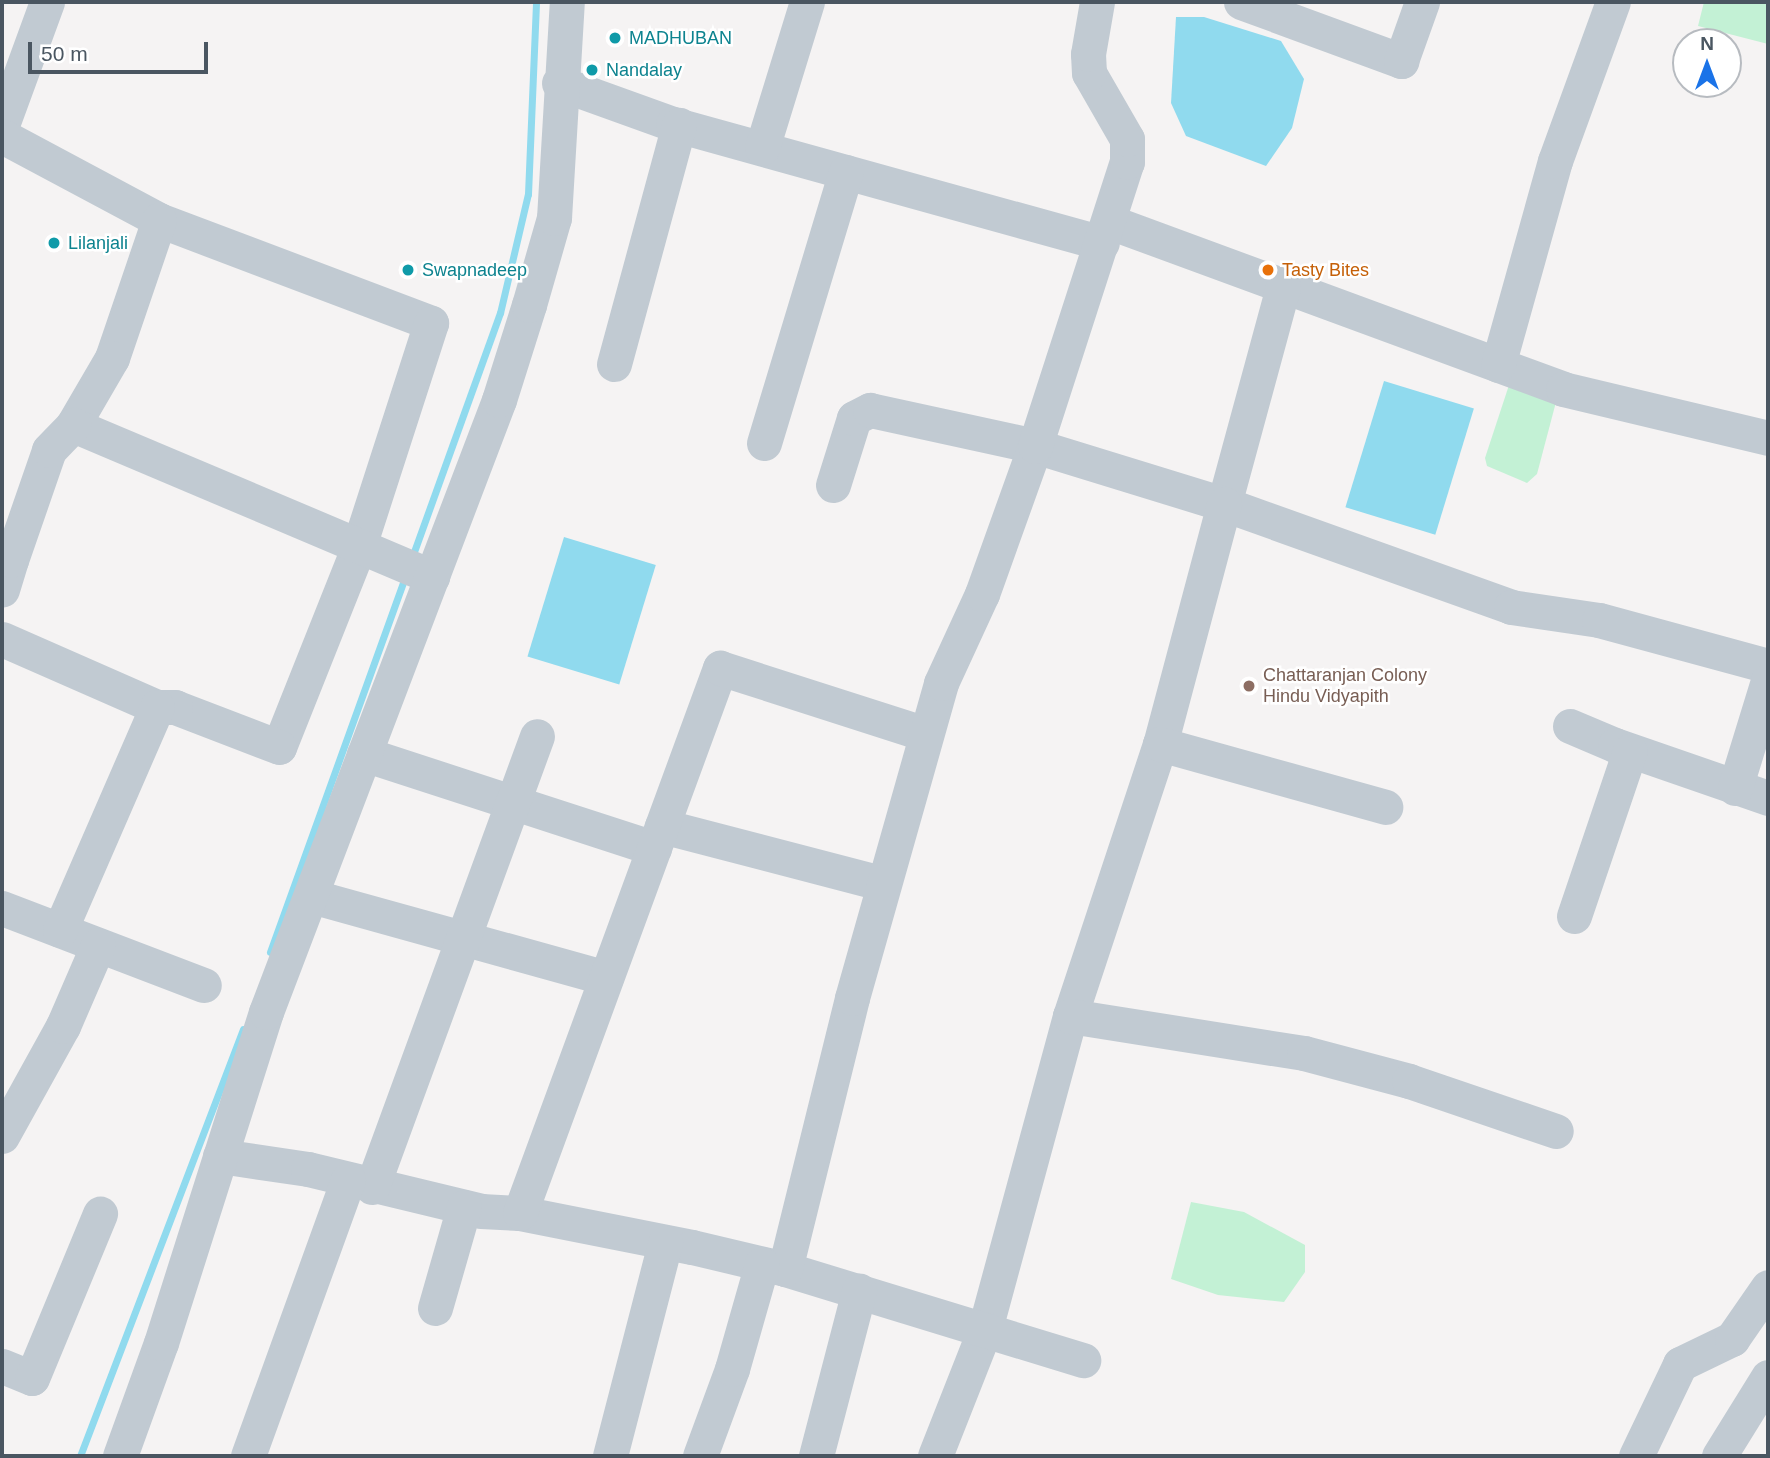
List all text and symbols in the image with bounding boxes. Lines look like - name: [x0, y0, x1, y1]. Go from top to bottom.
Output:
- place label: MADHUBAN: [629, 27, 732, 49]
- scale bar: [32, 28, 212, 72]
- north arrow: [1672, 28, 1742, 98]
- marker: MADHUBAN: [607, 30, 623, 46]
- text: N: [1700, 33, 1714, 54]
- text: 50 m: [41, 42, 88, 65]
- place label: Nandalay: [606, 59, 682, 81]
- marker: Nandalay: [584, 62, 600, 78]
- place label: Lilanjali: [68, 232, 128, 254]
- marker: Lilanjali: [46, 235, 62, 251]
- place label: Swapnadeep: [422, 259, 527, 281]
- place label: Tasty Bites: [1282, 259, 1369, 281]
- marker: Swapnadeep: [400, 262, 416, 278]
- marker: Tasty Bites: [1260, 262, 1276, 278]
- place label: Chattaranjan Colony Hindu Vidyapith: [1263, 665, 1427, 708]
- marker: Chattaranjan Colony Hindu Vidyapith: [1241, 678, 1257, 694]

